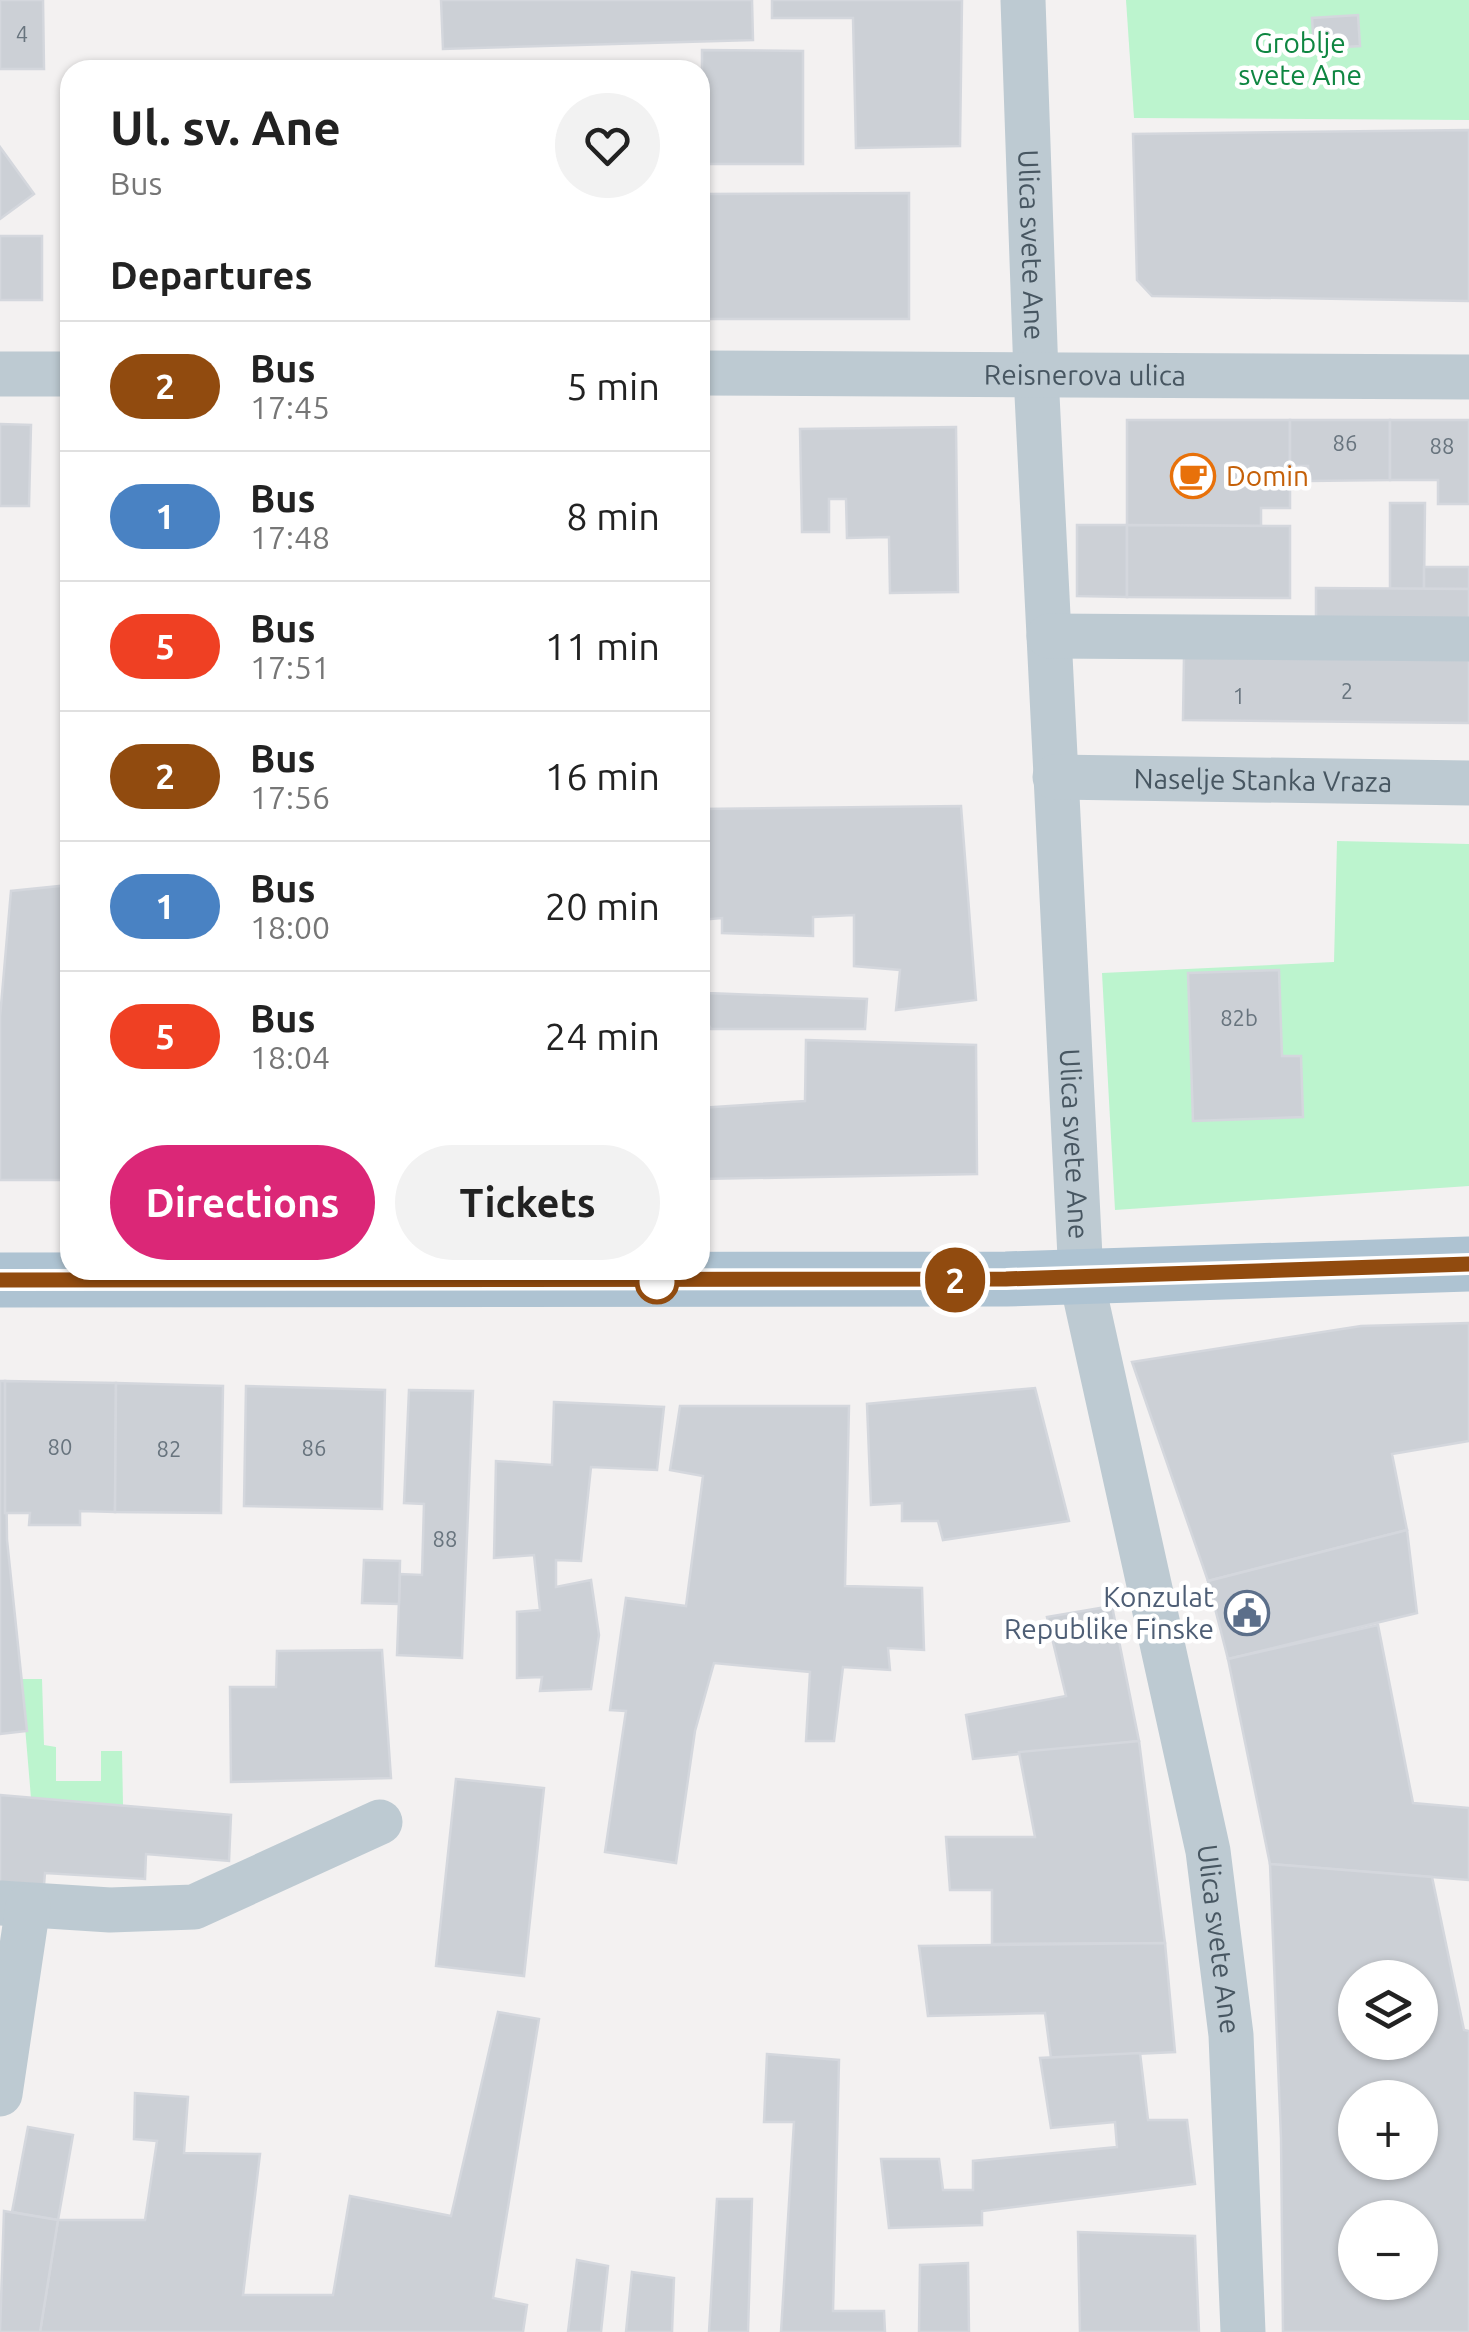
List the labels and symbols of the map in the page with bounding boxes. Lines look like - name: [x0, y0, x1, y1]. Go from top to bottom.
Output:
- house number: 4: [16, 21, 28, 46]
- park label: Groblje svete Ane: [1238, 27, 1362, 90]
- street label: Ulica svete Ane: [1013, 149, 1051, 341]
- street label: Reisnerova ulica: [984, 358, 1186, 391]
- house number: 86: [1333, 430, 1357, 455]
- house number: 88: [1430, 433, 1454, 458]
- cafe icon: Domin: [1170, 453, 1216, 499]
- place label: Domin: [1226, 460, 1309, 491]
- house number: 2: [1341, 678, 1353, 703]
- house number: 1: [1233, 683, 1245, 708]
- street label: Naselje Stanka Vraza: [1133, 762, 1392, 797]
- house number: 82b: [1220, 1005, 1258, 1030]
- street label: Ulica svete Ane: [1055, 1048, 1095, 1240]
- line badge: 2: [922, 1248, 988, 1312]
- unlabelled marker: [636, 1261, 678, 1303]
- house number: 80: [48, 1434, 72, 1459]
- house number: 86: [302, 1435, 326, 1460]
- house number: 82: [157, 1436, 181, 1461]
- house number: 88: [433, 1526, 457, 1551]
- place label: Konzulat Republike Finske: [1004, 1581, 1214, 1644]
- public building icon: Konzulat Republike Finske: [1224, 1590, 1270, 1636]
- street label: Ulica svete Ane: [1192, 1842, 1247, 2036]

